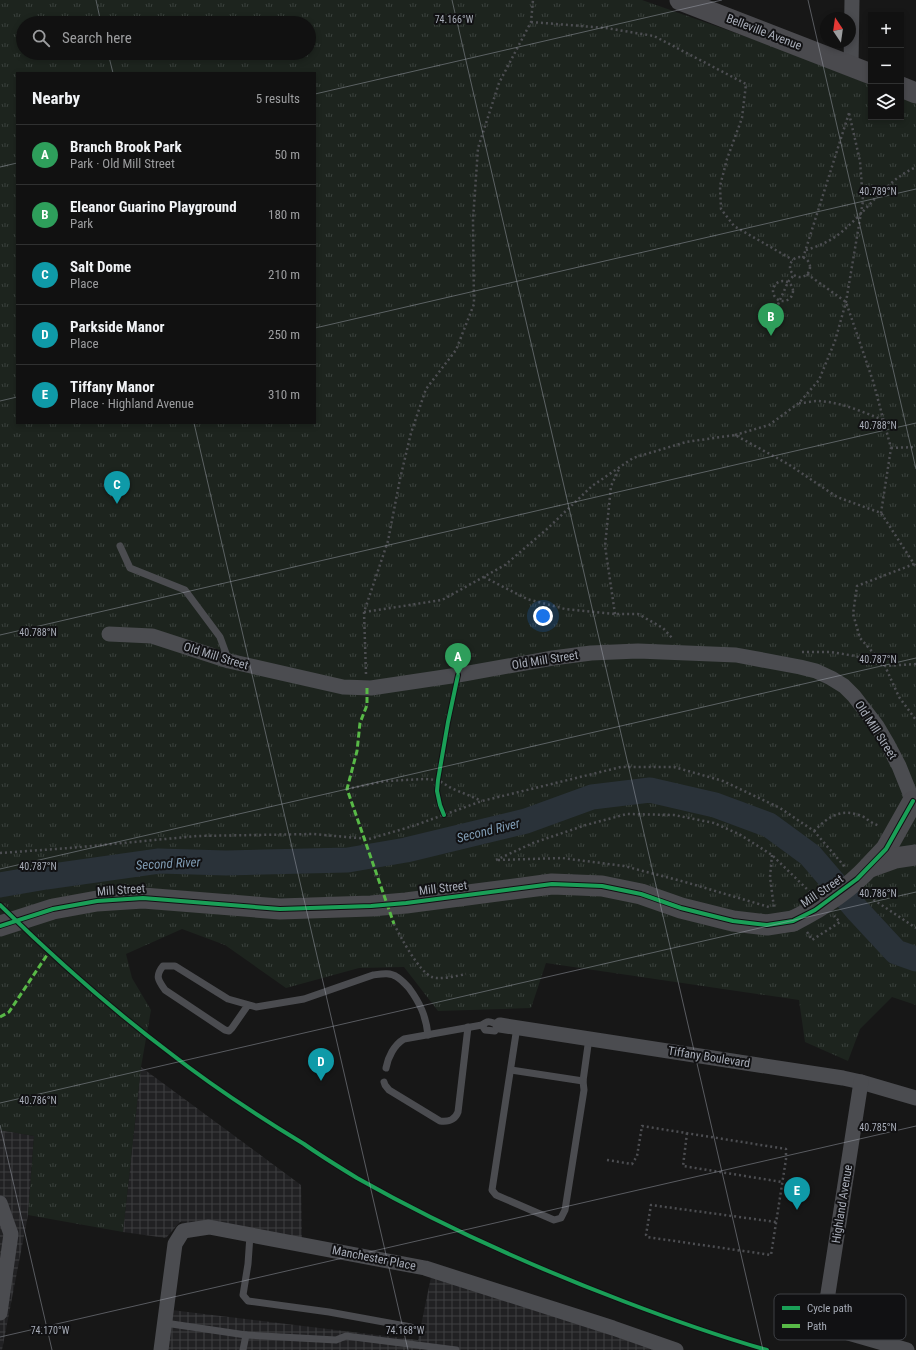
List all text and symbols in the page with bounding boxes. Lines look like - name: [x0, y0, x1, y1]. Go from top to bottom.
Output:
- street label: Belleville Avenue: [724, 11, 804, 53]
- north arrow: [820, 12, 856, 48]
- map controls: [868, 12, 904, 120]
- button: +: [868, 12, 904, 48]
- text: 74.166°W: [435, 14, 474, 25]
- search box: [16, 16, 316, 60]
- icon: search: [30, 27, 52, 49]
- text: Search here: [62, 29, 132, 47]
- button: −: [868, 48, 904, 84]
- button: layers: [868, 84, 904, 120]
- text: Nearby: [32, 88, 80, 108]
- text: 5 results: [256, 91, 300, 106]
- text: Branch Brook Park: [70, 138, 182, 156]
- text: A: [41, 147, 49, 162]
- text: 50 m: [274, 147, 300, 162]
- text: Park · Old Mill Street: [70, 156, 175, 171]
- text: 40.789°N: [859, 186, 897, 197]
- text: Eleanor Guarino Playground: [70, 198, 237, 216]
- text: B: [41, 207, 49, 222]
- text: 180 m: [268, 207, 300, 222]
- text: Park: [70, 216, 93, 231]
- text: Salt Dome: [70, 258, 131, 276]
- text: C: [41, 267, 49, 282]
- text: 210 m: [268, 267, 300, 282]
- text: Place: [70, 276, 99, 291]
- pin: B: [758, 303, 784, 336]
- text: Parkside Manor: [70, 318, 165, 336]
- text: D: [41, 327, 49, 342]
- text: 250 m: [268, 327, 300, 342]
- text: Place: [70, 336, 99, 351]
- text: Tiffany Manor: [70, 378, 155, 396]
- text: E: [42, 387, 48, 402]
- text: 310 m: [268, 387, 300, 402]
- text: Place · Highland Avenue: [70, 396, 194, 411]
- text: 40.788°N: [859, 420, 897, 431]
- pin: C: [104, 471, 130, 504]
- your location: [533, 606, 553, 626]
- text: 40.788°N: [19, 627, 57, 638]
- street label: Old Mill Street: [182, 640, 250, 673]
- pin: A: [445, 643, 471, 676]
- street label: Old Mill Street: [511, 648, 580, 672]
- text: 40.787°N: [859, 654, 897, 665]
- street label: Old Mill Street: [852, 698, 900, 762]
- water label: Second River: [455, 815, 522, 846]
- water label: Second River: [135, 854, 202, 873]
- text: 40.787°N: [19, 861, 57, 872]
- street label: Mill Street: [798, 871, 846, 910]
- street label: Mill Street: [418, 878, 468, 898]
- street label: Mill Street: [96, 881, 146, 899]
- text: 40.786°N: [859, 888, 897, 899]
- street label: Tiffany Boulevard: [667, 1044, 751, 1070]
- pin: D: [308, 1048, 334, 1081]
- text: 40.786°N: [19, 1095, 57, 1106]
- text: 40.785°N: [859, 1122, 897, 1133]
- street label: Highland Avenue: [829, 1163, 855, 1244]
- pin: E: [784, 1177, 810, 1210]
- street label: Manchester Place: [331, 1243, 417, 1273]
- legend: [774, 1294, 906, 1340]
- text: Cycle path: [807, 1302, 852, 1315]
- text: Path: [807, 1320, 827, 1333]
- text: 74.170°W: [31, 1325, 70, 1336]
- text: 74.168°W: [386, 1325, 425, 1336]

